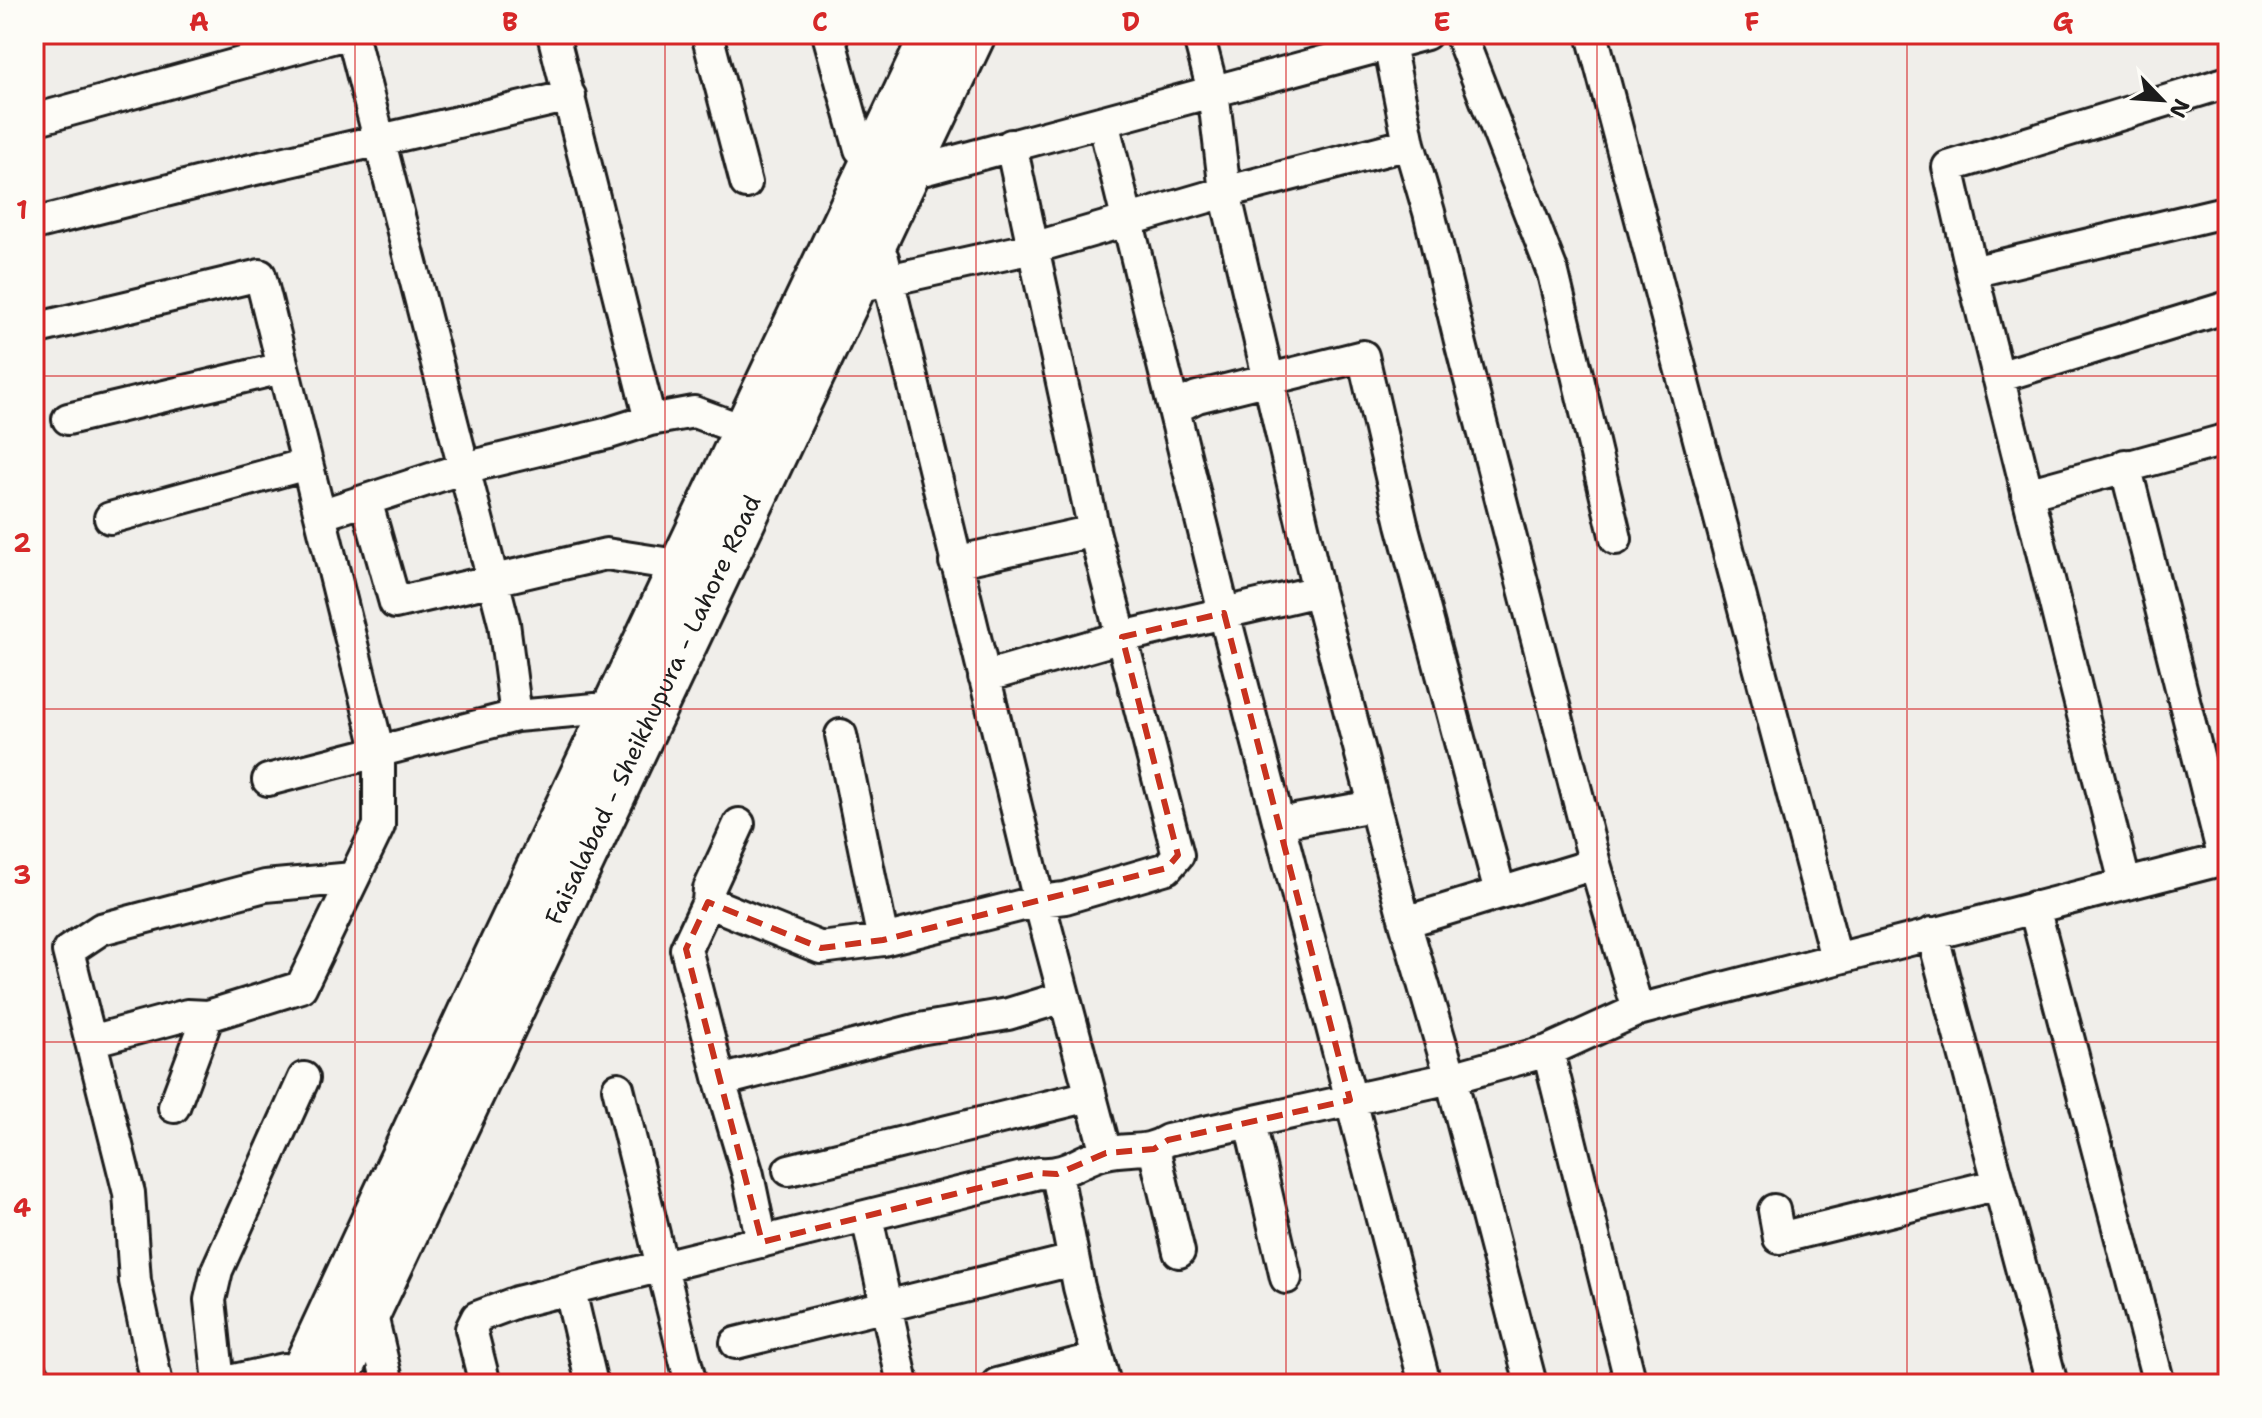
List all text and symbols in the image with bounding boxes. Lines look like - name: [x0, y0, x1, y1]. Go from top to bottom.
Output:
- text: A: [189, 4, 209, 39]
- text: B: [502, 4, 518, 39]
- text: C: [812, 4, 828, 39]
- text: D: [1122, 4, 1140, 39]
- text: E: [1433, 4, 1451, 39]
- text: F: [1744, 4, 1760, 39]
- text: G: [2053, 4, 2074, 39]
- north arrow: [2122, 60, 2202, 140]
- text: N: [2163, 94, 2196, 122]
- text: 1: [16, 192, 28, 227]
- street label: Faisalabad - Sheikhupura - Lahore Road: [538, 490, 769, 930]
- text: 2: [13, 525, 31, 560]
- text: 3: [13, 857, 31, 892]
- text: 4: [13, 1190, 31, 1225]

